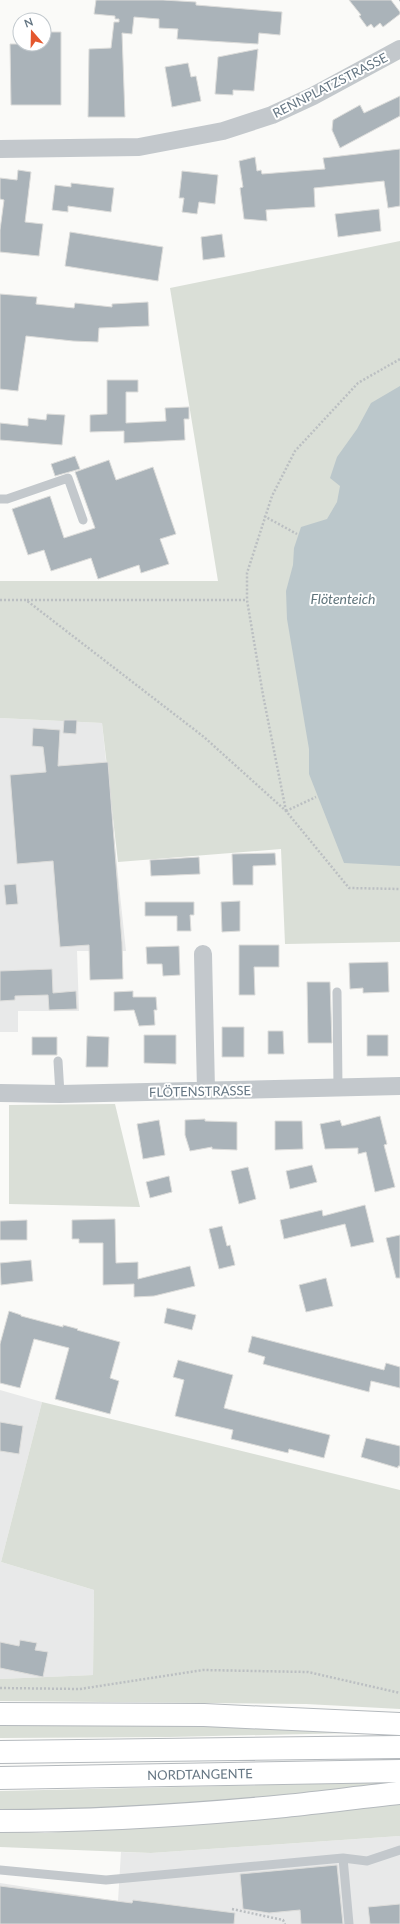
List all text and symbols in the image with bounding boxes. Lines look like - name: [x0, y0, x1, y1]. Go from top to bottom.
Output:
- north arrow: [12, 12, 52, 52]
- text: N: [22, 15, 35, 30]
- street label: RENNPLATZSTRASSE: [270, 49, 390, 121]
- water label: Flötenteich: [311, 590, 375, 607]
- street label: FLÖTENSTRASSE: [149, 1082, 251, 1100]
- street label: NORDTANGENTE: [147, 1765, 253, 1783]

